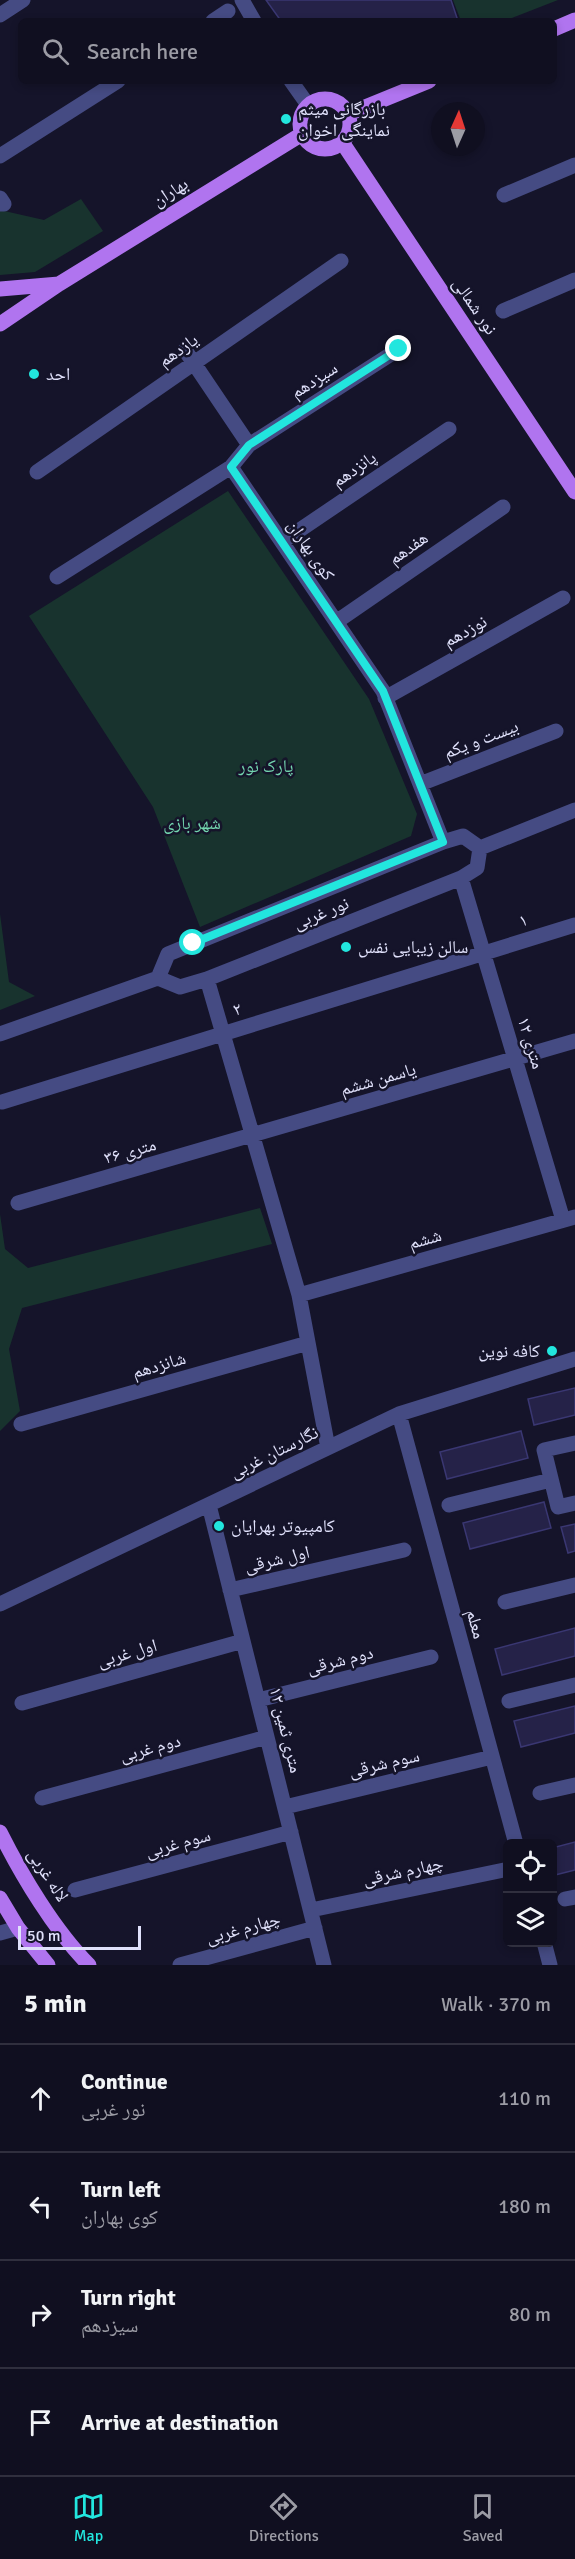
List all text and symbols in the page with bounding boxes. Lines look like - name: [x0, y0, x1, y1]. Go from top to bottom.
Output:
- search box: [18, 18, 557, 84]
- icon: search: [39, 35, 72, 68]
- text: Search here: [87, 38, 198, 65]
- place label: بازرگانی میثم نماینگی اخوان: [298, 98, 390, 141]
- north arrow: [431, 102, 485, 156]
- marker: بازرگانی میثم نماینگی اخوان: [279, 112, 293, 126]
- street label: بهاران: [148, 173, 192, 211]
- street label: نور شمالی: [448, 273, 502, 339]
- street label: یازدهم: [154, 328, 203, 372]
- route end: [385, 335, 411, 361]
- street label: سیزدهم: [286, 357, 342, 404]
- place label: احد: [46, 363, 70, 385]
- marker: احد: [27, 367, 41, 381]
- street label: پانزدهم: [328, 446, 381, 493]
- street label: کوی بهاران: [283, 515, 340, 585]
- street label: هفدهم: [384, 527, 433, 570]
- street label: نوزدهم: [439, 610, 491, 653]
- street label: بیست و یکم: [440, 715, 522, 764]
- park label: پارک نور: [238, 755, 293, 777]
- park label: شهر بازی: [163, 812, 221, 834]
- street label: نور غربی: [290, 892, 352, 934]
- street label: ۱: [516, 908, 530, 932]
- route start: [179, 929, 205, 955]
- place label: سالن زیبایی نفس: [358, 936, 468, 958]
- marker: سالن زیبایی نفس: [339, 940, 353, 954]
- street label: ۲: [230, 997, 244, 1021]
- street label: ۱۲ متری: [513, 1014, 549, 1072]
- street label: یاسمن ششم: [338, 1058, 419, 1101]
- street label: ۳۶ متری: [101, 1133, 159, 1169]
- street label: ششم: [406, 1224, 444, 1255]
- place label: کافه نوین: [478, 1340, 541, 1362]
- marker: کافه نوین: [545, 1344, 559, 1358]
- street label: شانزدهم: [130, 1347, 189, 1384]
- street label: نگارستان غربی: [226, 1421, 322, 1483]
- place label: کامپیوتر بهرایان: [231, 1515, 335, 1537]
- marker: کامپیوتر بهرایان: [212, 1519, 226, 1533]
- street label: اول شرقی: [242, 1541, 312, 1577]
- street label: معلم: [461, 1607, 490, 1641]
- street label: اول غربی: [95, 1634, 159, 1672]
- street label: دوم شرقی: [305, 1641, 376, 1680]
- street label: ۱۲ متری ثمین: [265, 1685, 307, 1775]
- street label: دوم غربی: [117, 1729, 183, 1768]
- street label: سوم شرقی: [346, 1744, 422, 1783]
- street label: سوم غربی: [143, 1824, 213, 1863]
- map controls: [503, 1839, 557, 1947]
- button: locate: [503, 1839, 557, 1893]
- street label: لاله غربی: [23, 1844, 73, 1906]
- street label: چهارم شرقی: [361, 1852, 445, 1891]
- button: layers: [503, 1893, 557, 1947]
- street label: چهارم غربی: [203, 1908, 283, 1949]
- scale bar: [18, 1923, 141, 1950]
- text: 50 m: [27, 1926, 61, 1946]
- text: 5 min: [24, 1988, 87, 2020]
- text: Walk · 370 m: [441, 1992, 551, 2017]
- text: Continue: [81, 2068, 168, 2095]
- icon: ahead: [24, 2082, 57, 2115]
- text: 110 m: [498, 2086, 551, 2111]
- text: نور غربی: [81, 2097, 145, 2122]
- text: Turn left: [81, 2176, 161, 2203]
- icon: left: [24, 2190, 57, 2223]
- text: 180 m: [498, 2194, 551, 2219]
- text: کوی بهاران: [81, 2205, 158, 2230]
- text: Turn right: [81, 2284, 176, 2311]
- icon: right: [24, 2298, 57, 2331]
- text: 80 m: [509, 2302, 551, 2327]
- text: سیزدهم: [81, 2313, 138, 2338]
- icon: arrive: [24, 2406, 57, 2439]
- text: Arrive at destination: [81, 2409, 278, 2436]
- tab: Map: [72, 2490, 105, 2546]
- tab: Directions: [249, 2490, 319, 2546]
- tab: Saved: [463, 2490, 503, 2546]

